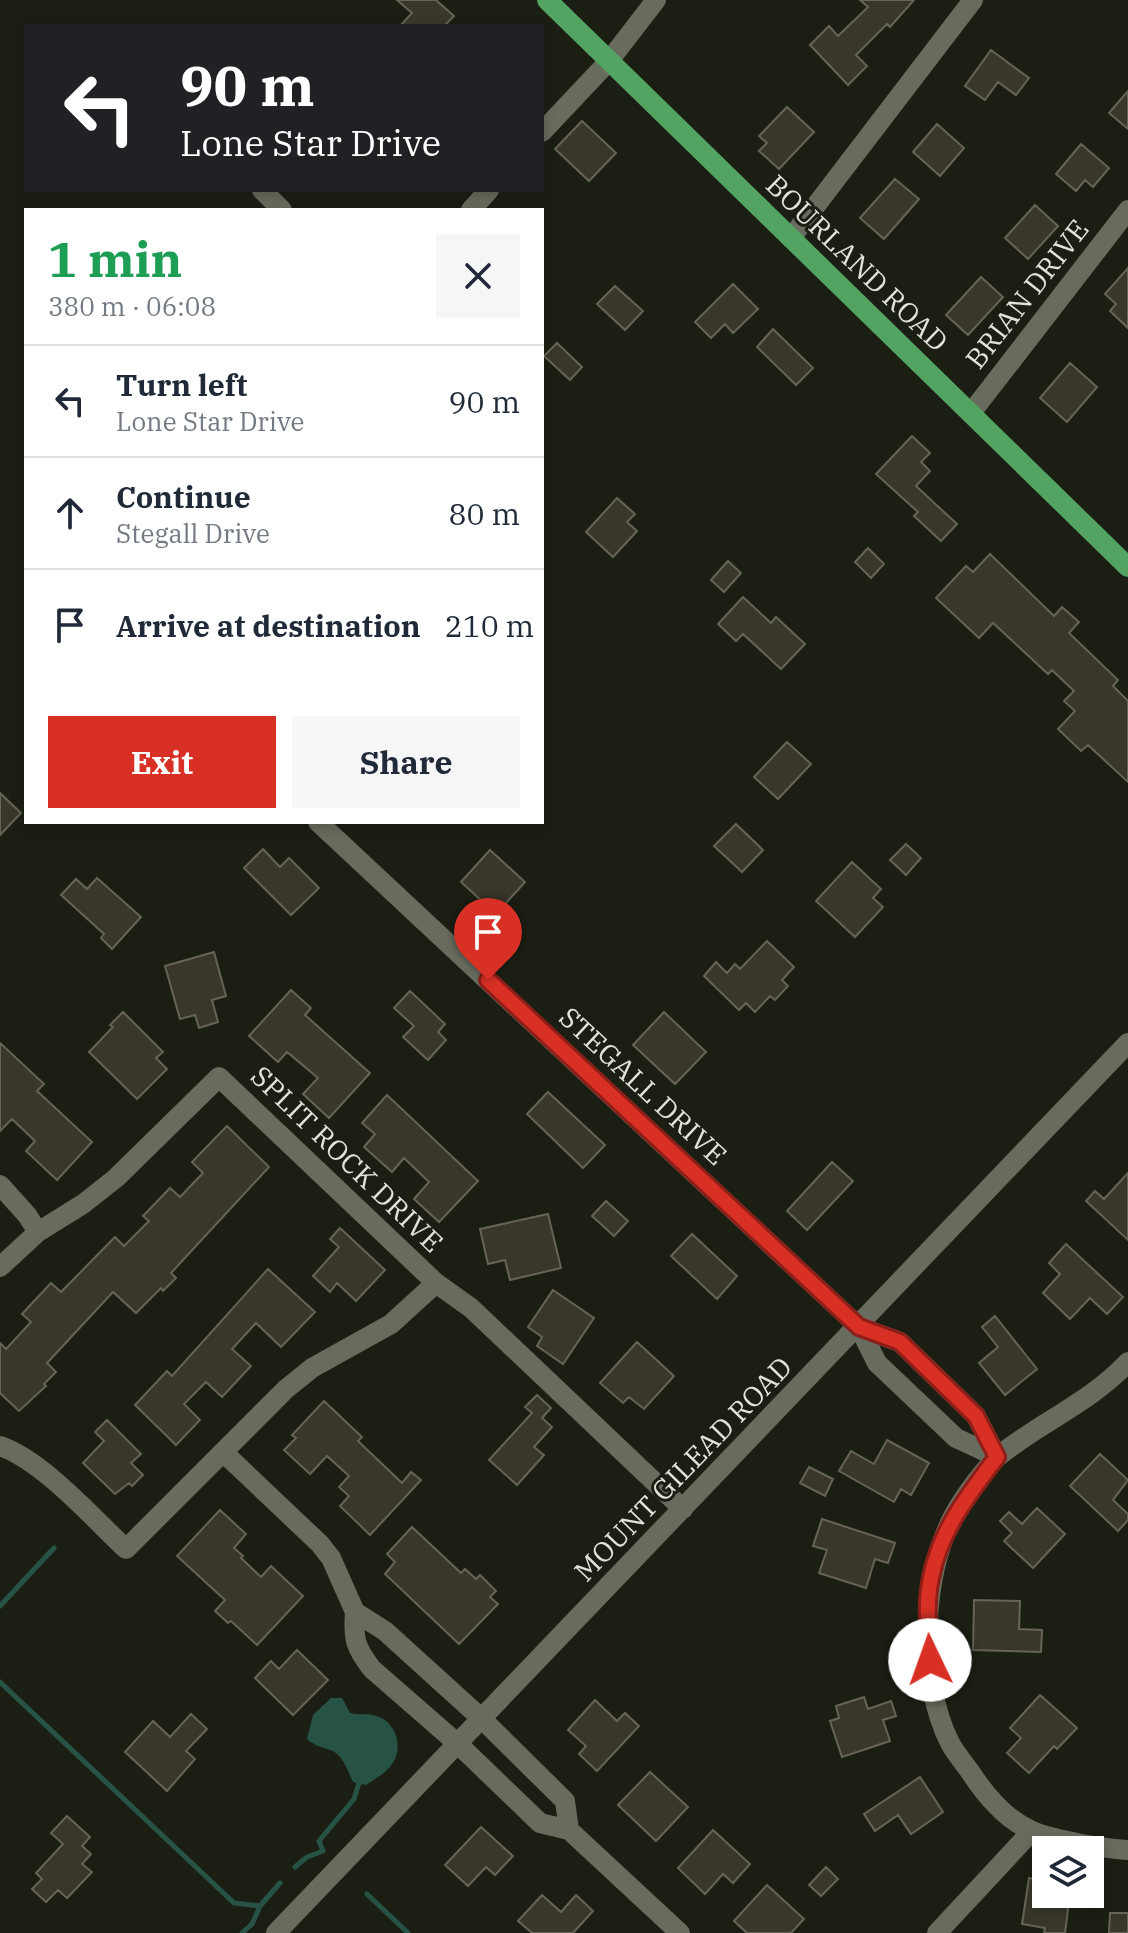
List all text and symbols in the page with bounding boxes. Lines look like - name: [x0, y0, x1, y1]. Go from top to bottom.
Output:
- text: 90 m: [180, 49, 315, 121]
- icon: left: [48, 56, 152, 160]
- text: Lone Star Drive: [180, 119, 441, 166]
- street label: BOURLAND ROAD: [758, 166, 956, 359]
- street label: BRIAN DRIVE: [957, 212, 1096, 376]
- text: 1 min: [48, 228, 182, 290]
- button: close: [436, 234, 520, 318]
- text: 380 m · 06:08: [48, 289, 216, 323]
- text: Turn left: [116, 365, 248, 404]
- icon: left: [48, 379, 92, 423]
- text: 90 m: [448, 382, 520, 421]
- text: Lone Star Drive: [116, 404, 305, 438]
- text: Continue: [116, 477, 251, 516]
- icon: ahead: [48, 491, 92, 535]
- text: 80 m: [448, 494, 520, 533]
- text: Stegall Drive: [116, 516, 270, 550]
- icon: arrive: [48, 603, 92, 647]
- text: Arrive at destination: [116, 606, 421, 645]
- text: 210 m: [445, 606, 534, 645]
- button: Exit: [48, 716, 276, 808]
- button: Share: [292, 716, 520, 808]
- pin: [454, 898, 522, 980]
- icon: arrive: [466, 910, 510, 954]
- street label: STEGALL DRIVE: [552, 998, 735, 1173]
- street label: SPLIT ROCK DRIVE: [243, 1057, 451, 1260]
- street label: MOUNT GILEAD ROAD: [566, 1348, 800, 1589]
- position arrow: [888, 1618, 972, 1702]
- map controls: [1032, 1836, 1104, 1908]
- button: layers: [1032, 1836, 1104, 1908]

